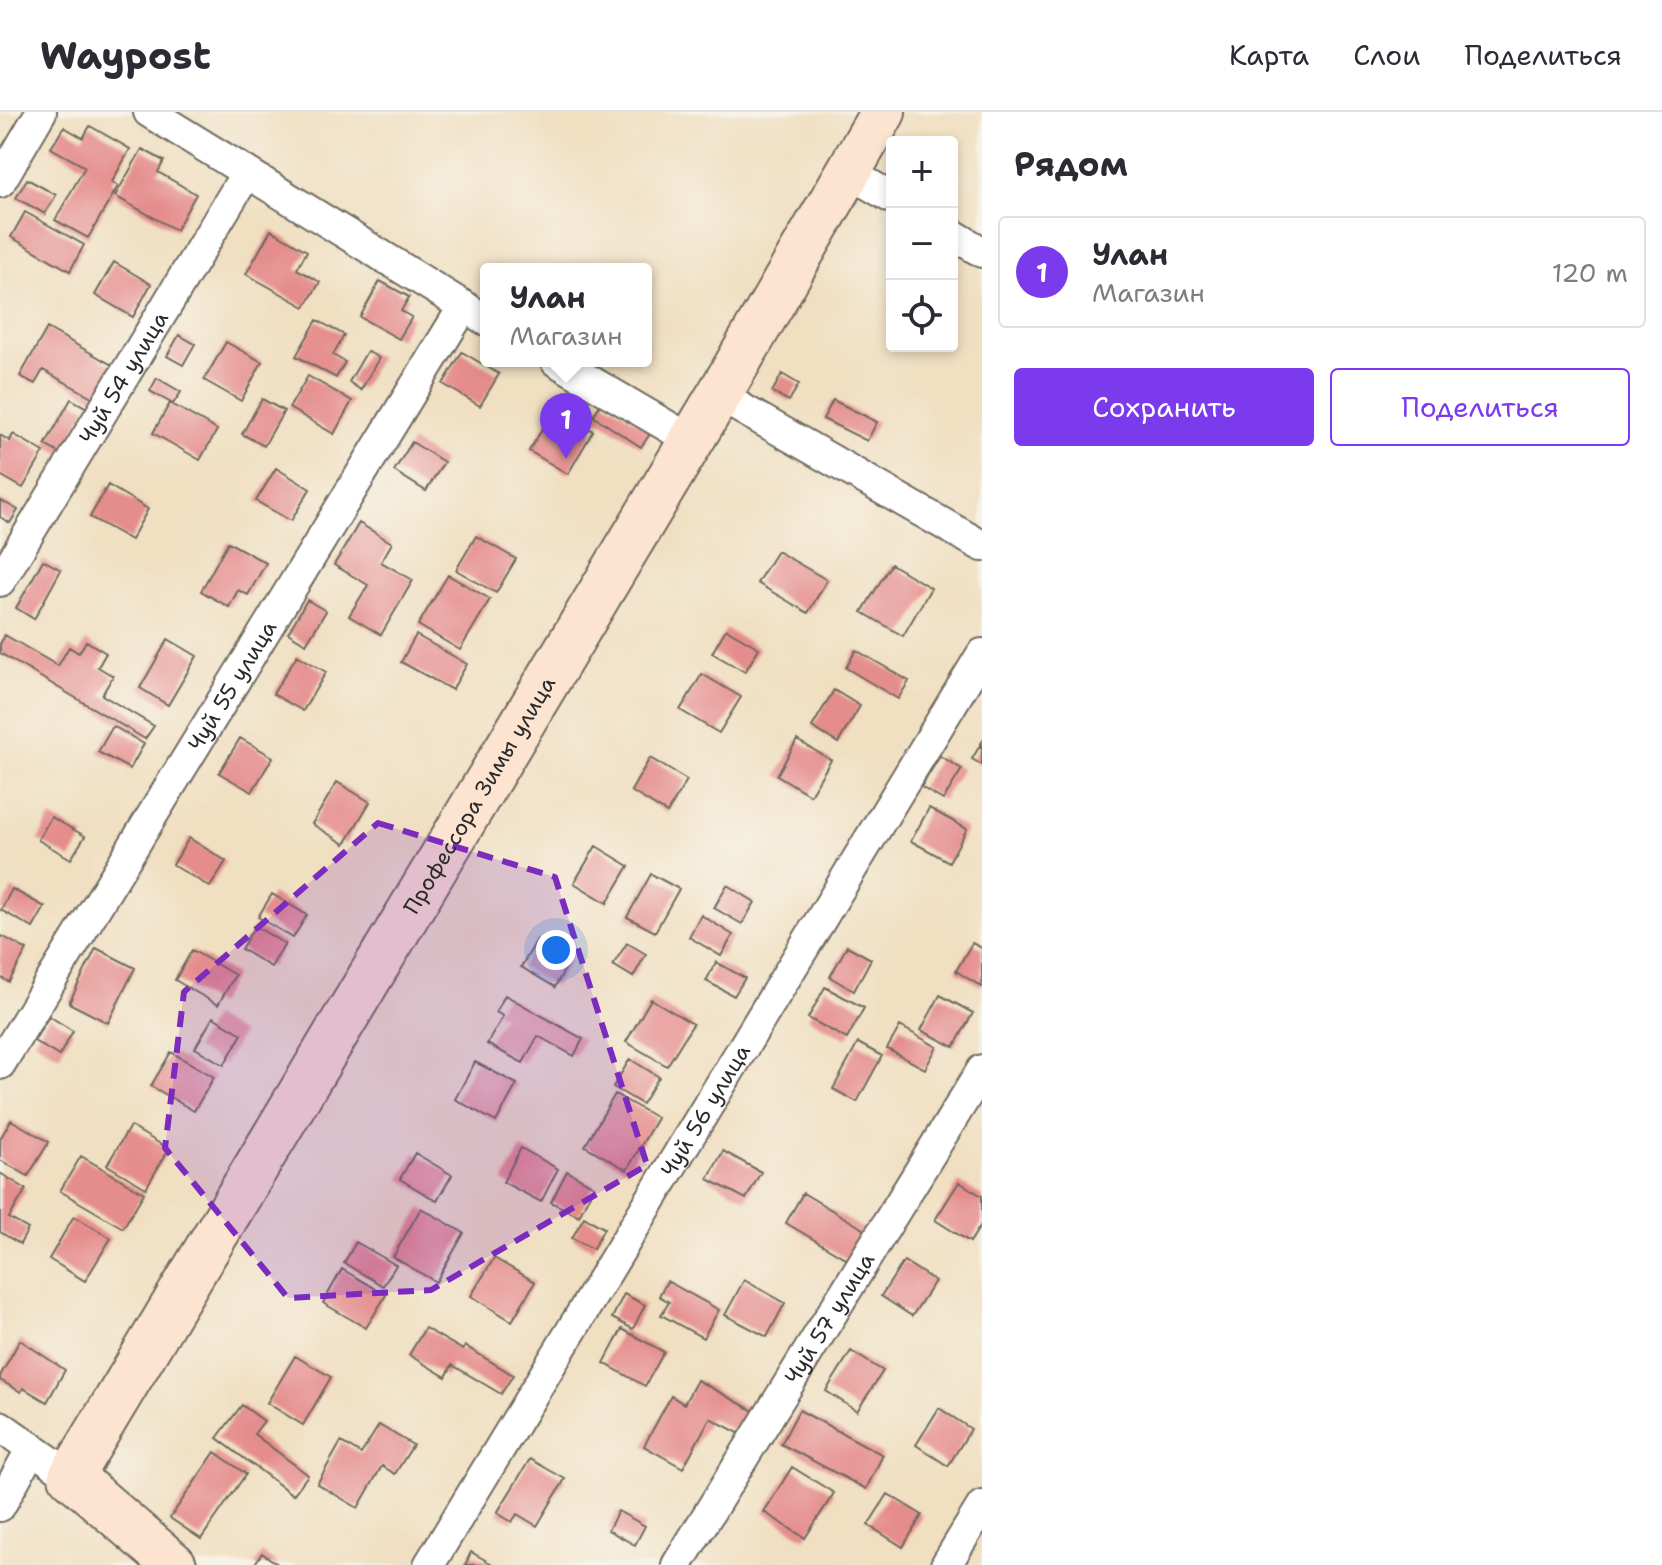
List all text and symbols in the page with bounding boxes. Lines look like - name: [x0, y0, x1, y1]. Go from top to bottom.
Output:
- text: Waypost: [40, 30, 211, 81]
- text: Карта: [1229, 36, 1309, 74]
- text: Слои: [1353, 36, 1420, 74]
- text: Поделиться: [1464, 36, 1622, 74]
- map controls: [886, 136, 958, 352]
- button: +: [886, 136, 958, 208]
- text: Рядом: [1014, 141, 1128, 187]
- button: −: [886, 208, 958, 280]
- text: Улан: [1092, 234, 1168, 275]
- text: 1: [1036, 255, 1048, 290]
- text: 120 m: [1552, 255, 1628, 290]
- popup: [480, 263, 652, 367]
- text: Магазин: [1092, 275, 1205, 310]
- text: Улан: [510, 277, 586, 318]
- button: locate: [886, 280, 958, 352]
- street label: Чуй 54 улица: [72, 306, 175, 449]
- text: Магазин: [510, 318, 622, 353]
- button: Сохранить: [1014, 368, 1314, 446]
- button: Поделиться: [1330, 368, 1630, 446]
- pin: 1: [540, 393, 592, 459]
- street label: Чуй 55 улица: [181, 615, 283, 756]
- street label: Профессора Зимы улица: [397, 671, 562, 920]
- your location: [536, 930, 576, 970]
- street label: Чуй 56 улица: [654, 1039, 757, 1182]
- street label: Чуй 57 улица: [778, 1247, 881, 1390]

